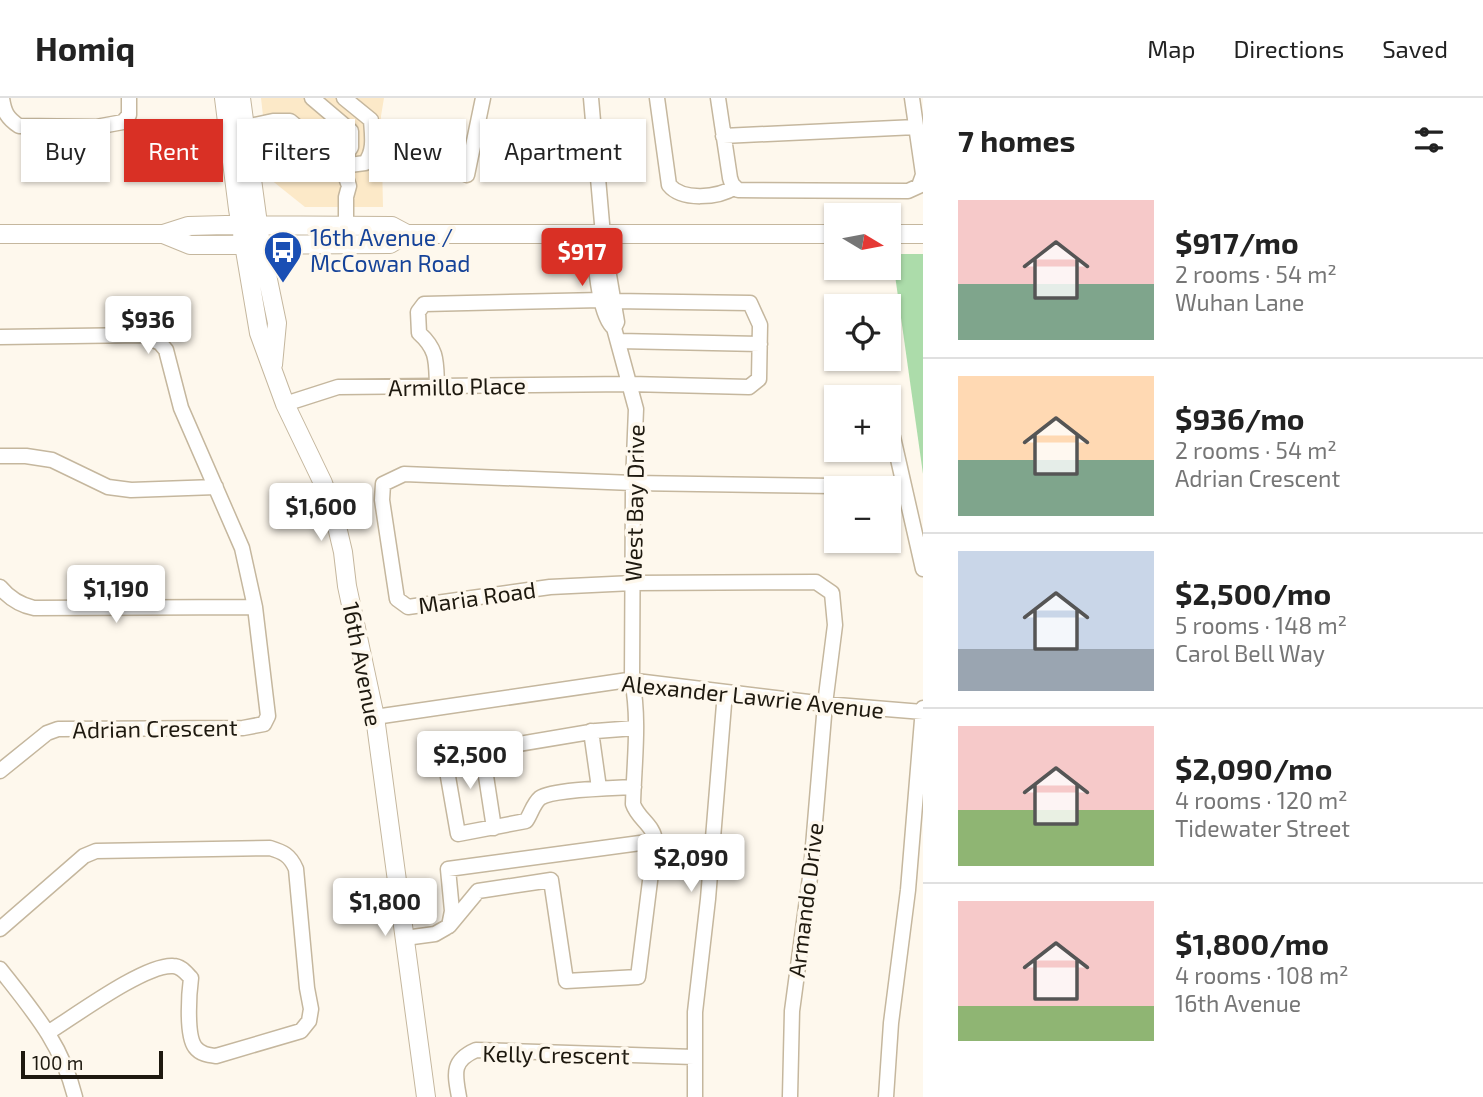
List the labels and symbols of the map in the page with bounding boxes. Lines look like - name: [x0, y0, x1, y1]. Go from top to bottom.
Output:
- north arrow: [824, 203, 901, 280]
- place label: 16th Avenue / McCowan Road: [310, 223, 471, 277]
- pin: $917: [541, 228, 623, 288]
- bus stop icon: 16th Avenue / McCowan Road: [262, 229, 304, 284]
- pin: $936: [107, 296, 189, 356]
- street label: Armillo Place: [388, 371, 526, 401]
- street label: West Bay Drive: [619, 424, 649, 582]
- pin: $1,600: [264, 484, 378, 543]
- pin: $1,190: [59, 566, 173, 625]
- street label: Maria Road: [416, 575, 538, 619]
- street label: 16th Avenue: [337, 599, 389, 729]
- street label: Alexander Lawrie Avenue: [621, 668, 885, 724]
- street label: Adrian Crescent: [72, 713, 238, 743]
- pin: $2,500: [413, 732, 527, 791]
- street label: Armando Drive: [782, 821, 828, 979]
- pin: $2,090: [634, 834, 748, 894]
- pin: $1,800: [328, 878, 442, 938]
- street label: Kelly Crescent: [482, 1039, 630, 1069]
- scale bar: [21, 1048, 163, 1080]

